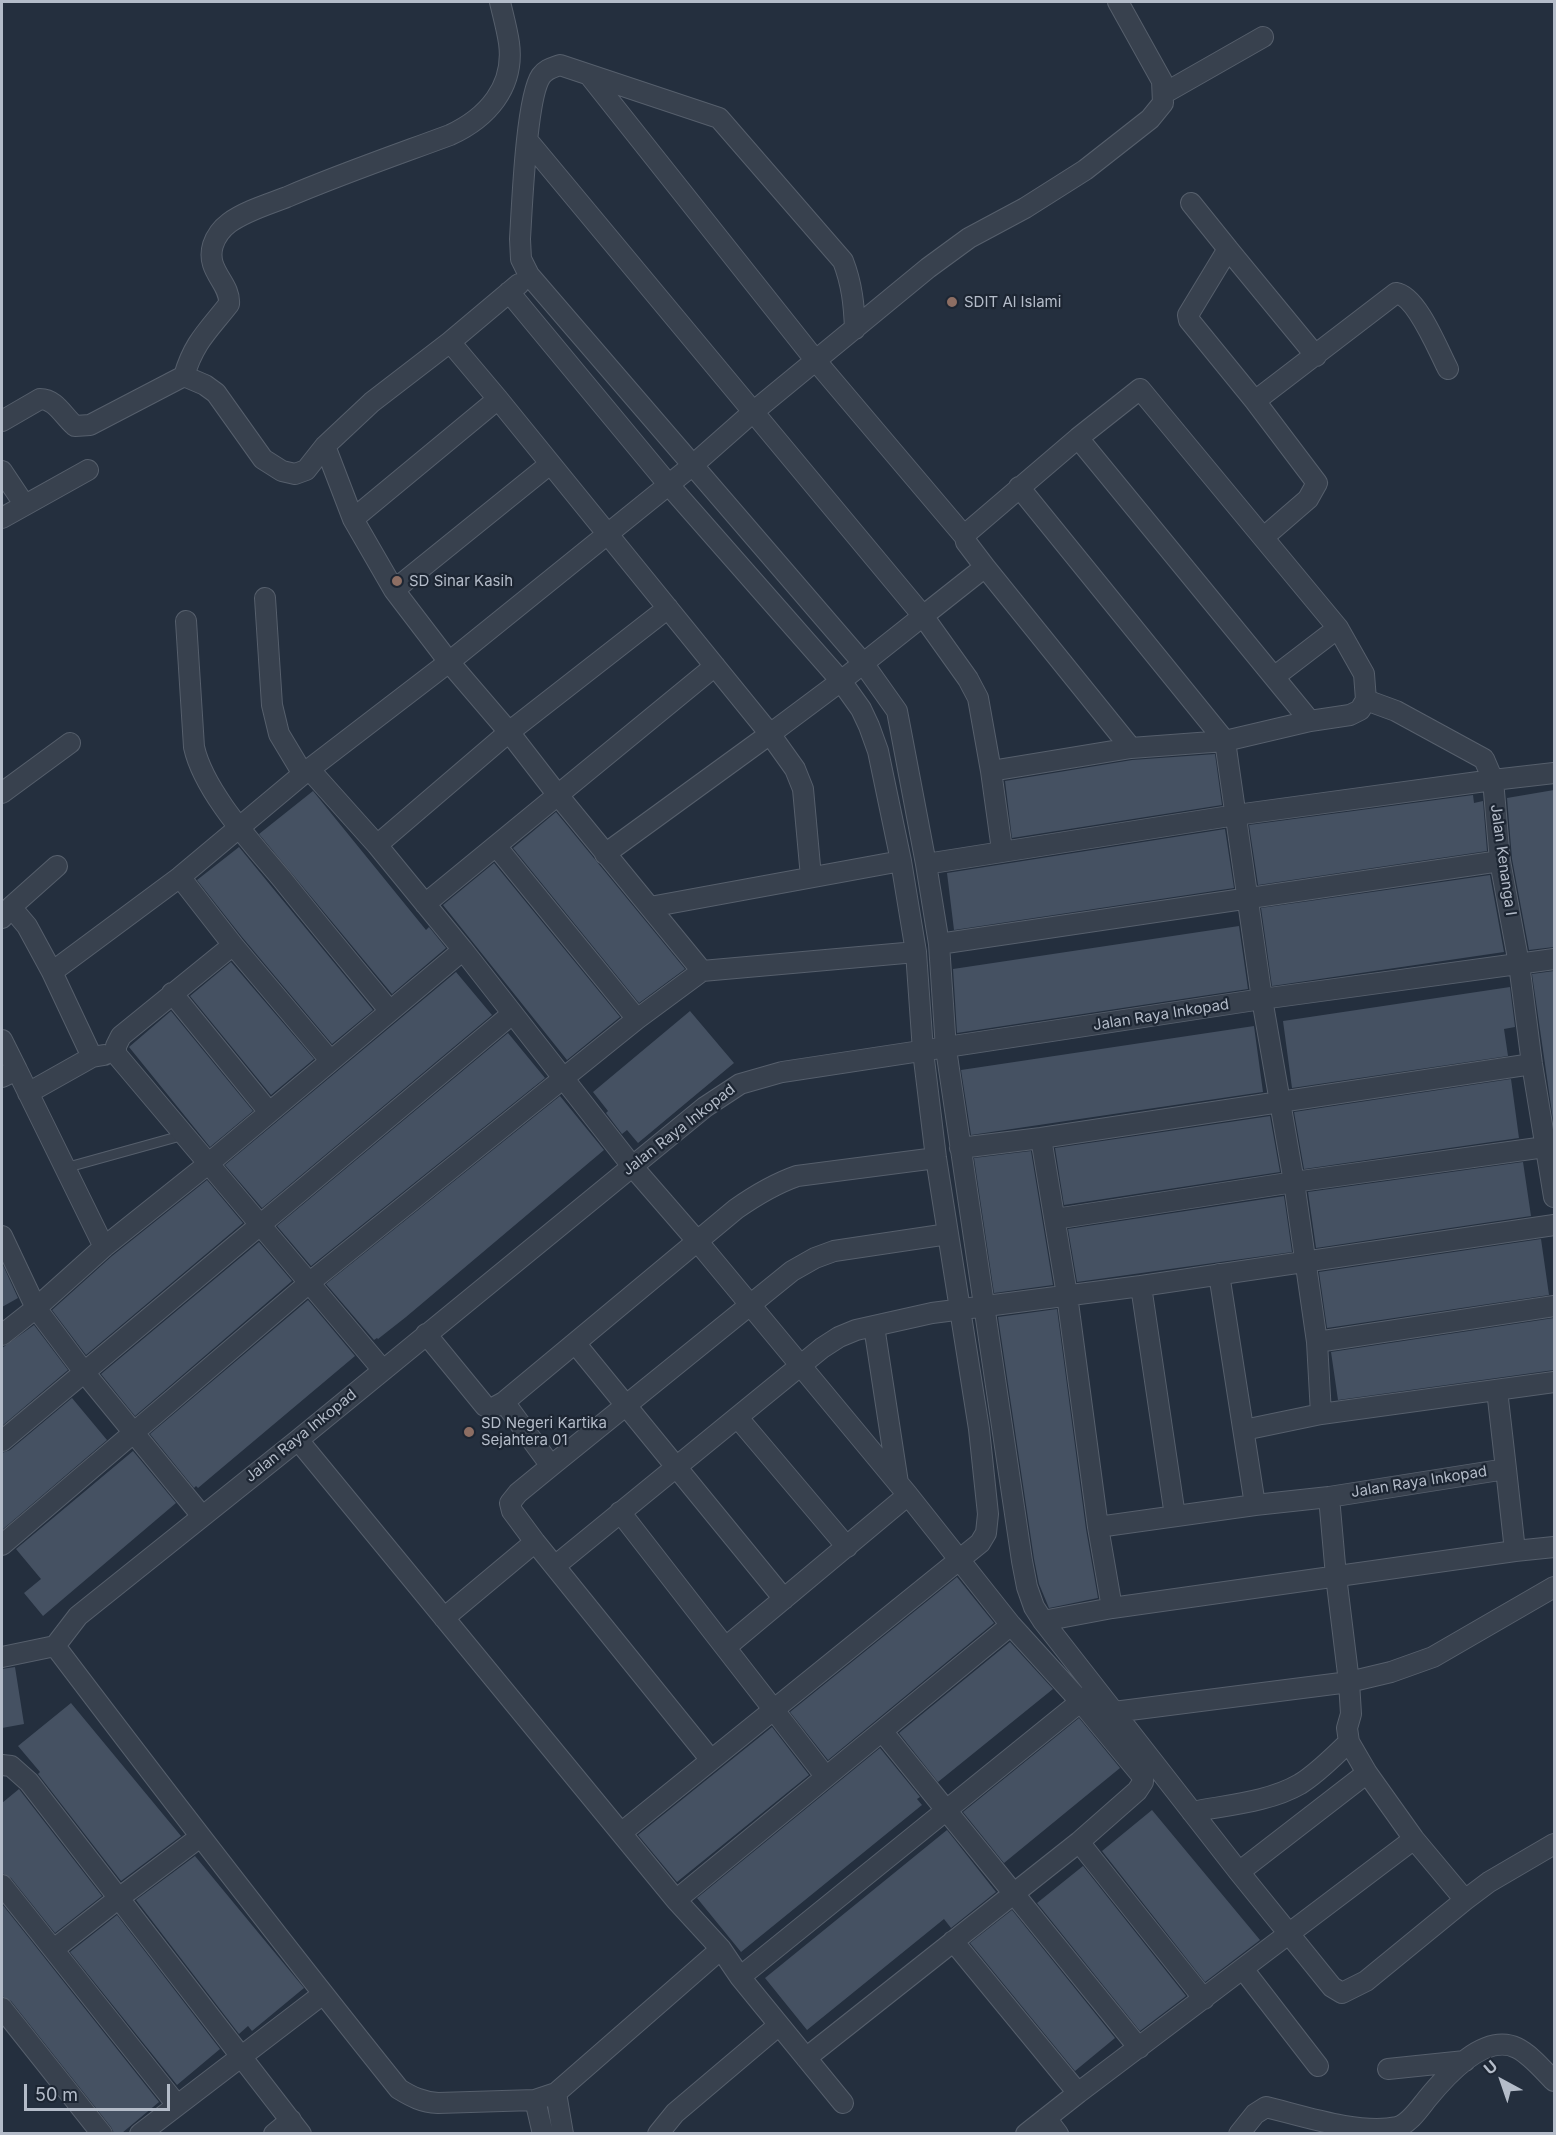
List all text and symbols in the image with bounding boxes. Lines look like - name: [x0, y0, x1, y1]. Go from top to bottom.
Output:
- place label: SDIT Al Islami: [964, 293, 1061, 311]
- marker: SDIT Al Islami: [945, 295, 959, 309]
- place label: SD Sinar Kasih: [409, 572, 513, 590]
- marker: SD Sinar Kasih: [390, 574, 404, 588]
- street label: Jalan Kenanga I: [1486, 803, 1520, 917]
- street label: Jalan Raya Inkopad: [1092, 995, 1230, 1035]
- street label: Jalan Raya Inkopad: [619, 1081, 739, 1179]
- street label: Jalan Raya Inkopad: [242, 1386, 360, 1486]
- place label: SD Negeri Kartika Sejahtera 01: [481, 1414, 607, 1449]
- marker: SD Negeri Kartika Sejahtera 01: [462, 1425, 476, 1439]
- street label: Jalan Raya Inkopad: [1350, 1462, 1488, 1502]
- north arrow: [1472, 2051, 1532, 2111]
- text: U: [1480, 2056, 1501, 2079]
- scale bar: [27, 2072, 172, 2110]
- text: 50 m: [35, 2084, 78, 2105]

